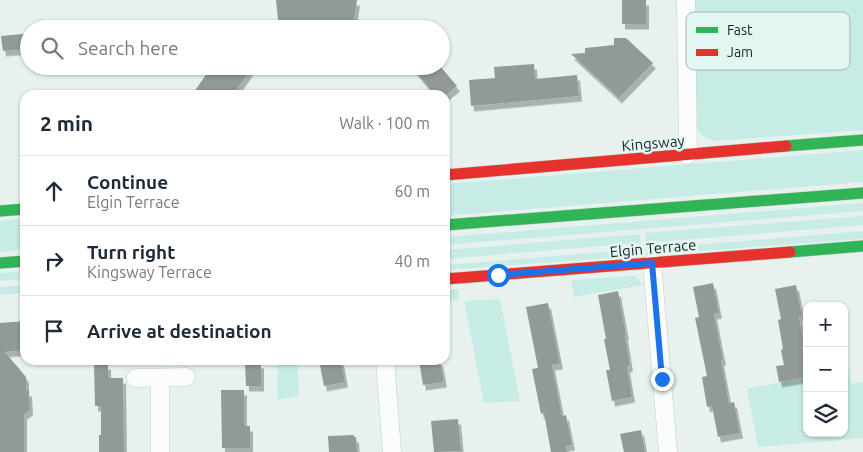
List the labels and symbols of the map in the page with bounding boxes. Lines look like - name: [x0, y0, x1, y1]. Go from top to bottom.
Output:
- legend: [686, 12, 850, 70]
- text: Fast: [727, 22, 753, 38]
- text: Jam: [727, 44, 753, 60]
- street label: Kingsway: [621, 132, 685, 154]
- street label: Elgin Terrace: [609, 236, 697, 260]
- route start: [487, 264, 510, 287]
- route end: [651, 368, 674, 391]

